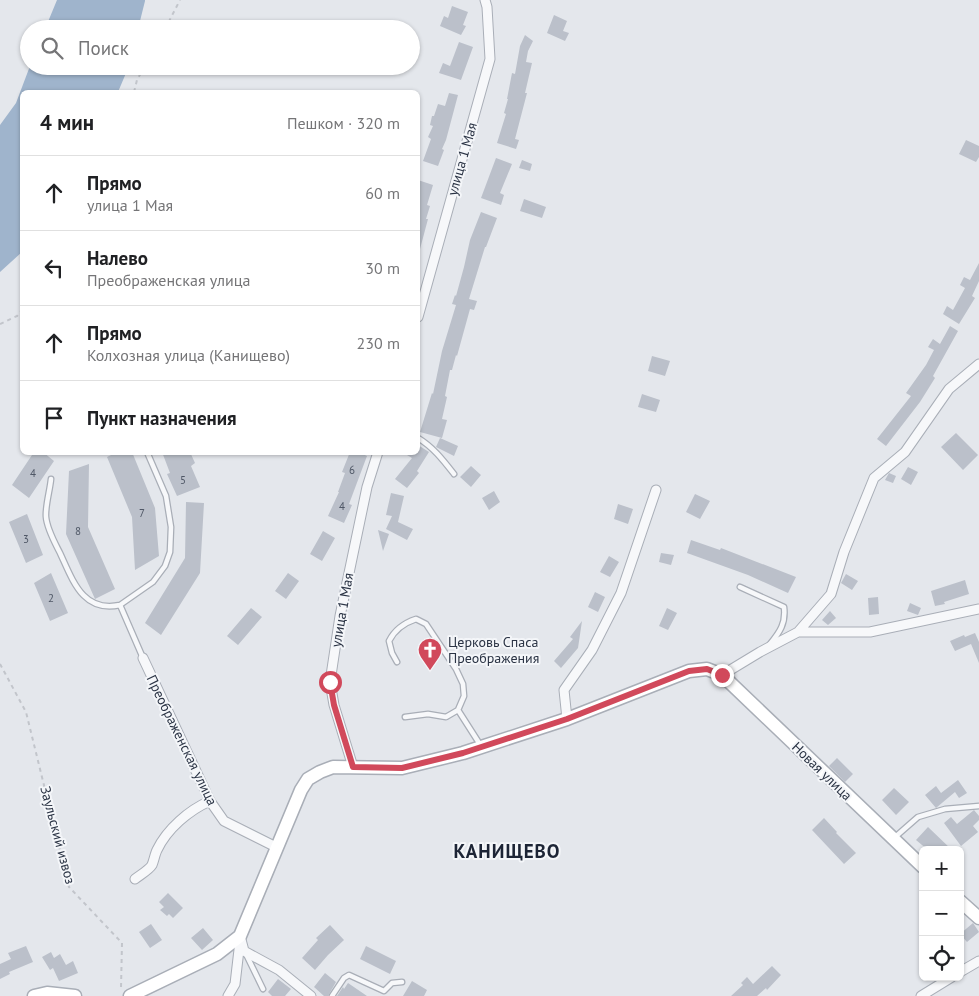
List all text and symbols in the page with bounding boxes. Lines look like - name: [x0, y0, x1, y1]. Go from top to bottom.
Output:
- search box: [20, 20, 420, 75]
- icon: search: [38, 34, 66, 62]
- text: Поиск: [78, 36, 129, 60]
- text: 4 мин: [40, 109, 94, 136]
- text: Пешком · 320 m: [287, 113, 400, 133]
- street label: улица 1 Мая: [443, 120, 481, 198]
- text: Прямо: [87, 171, 142, 195]
- icon: ahead: [40, 179, 68, 207]
- text: 60 m: [365, 183, 400, 203]
- text: улица 1 Мая: [87, 195, 173, 215]
- text: Налево: [87, 246, 148, 270]
- icon: left: [40, 254, 68, 282]
- text: 30 m: [365, 258, 400, 278]
- text: Преображенская улица: [87, 270, 251, 290]
- text: Прямо: [87, 321, 142, 345]
- icon: ahead: [40, 329, 68, 357]
- text: 230 m: [357, 333, 400, 353]
- text: Колхозная улица (Канищево): [87, 345, 290, 365]
- icon: arrive: [40, 404, 68, 432]
- text: Пункт назначения: [87, 406, 237, 430]
- house number: 6: [349, 463, 355, 477]
- house number: 4: [30, 466, 36, 480]
- house number: 5: [180, 473, 186, 487]
- house number: 4: [339, 499, 345, 513]
- house number: 7: [139, 506, 145, 520]
- house number: 8: [75, 524, 81, 538]
- house number: 3: [23, 532, 29, 546]
- street label: улица 1 Мая: [327, 571, 357, 649]
- house number: 2: [48, 591, 54, 605]
- place label: Церковь Спаса Преображения: [448, 633, 539, 667]
- church icon: Церковь Спаса Преображения: [417, 637, 443, 671]
- route end: [711, 664, 734, 687]
- route start: [319, 671, 342, 694]
- street label: Преображенская улица: [143, 672, 221, 808]
- street label: Новая улица: [788, 738, 856, 804]
- street label: Заульский извоз: [36, 784, 80, 886]
- district label: КАНИЩЕВО: [453, 839, 561, 863]
- map controls: [919, 846, 964, 981]
- button: +: [919, 846, 964, 891]
- button: −: [919, 891, 964, 936]
- button: locate: [919, 936, 964, 981]

